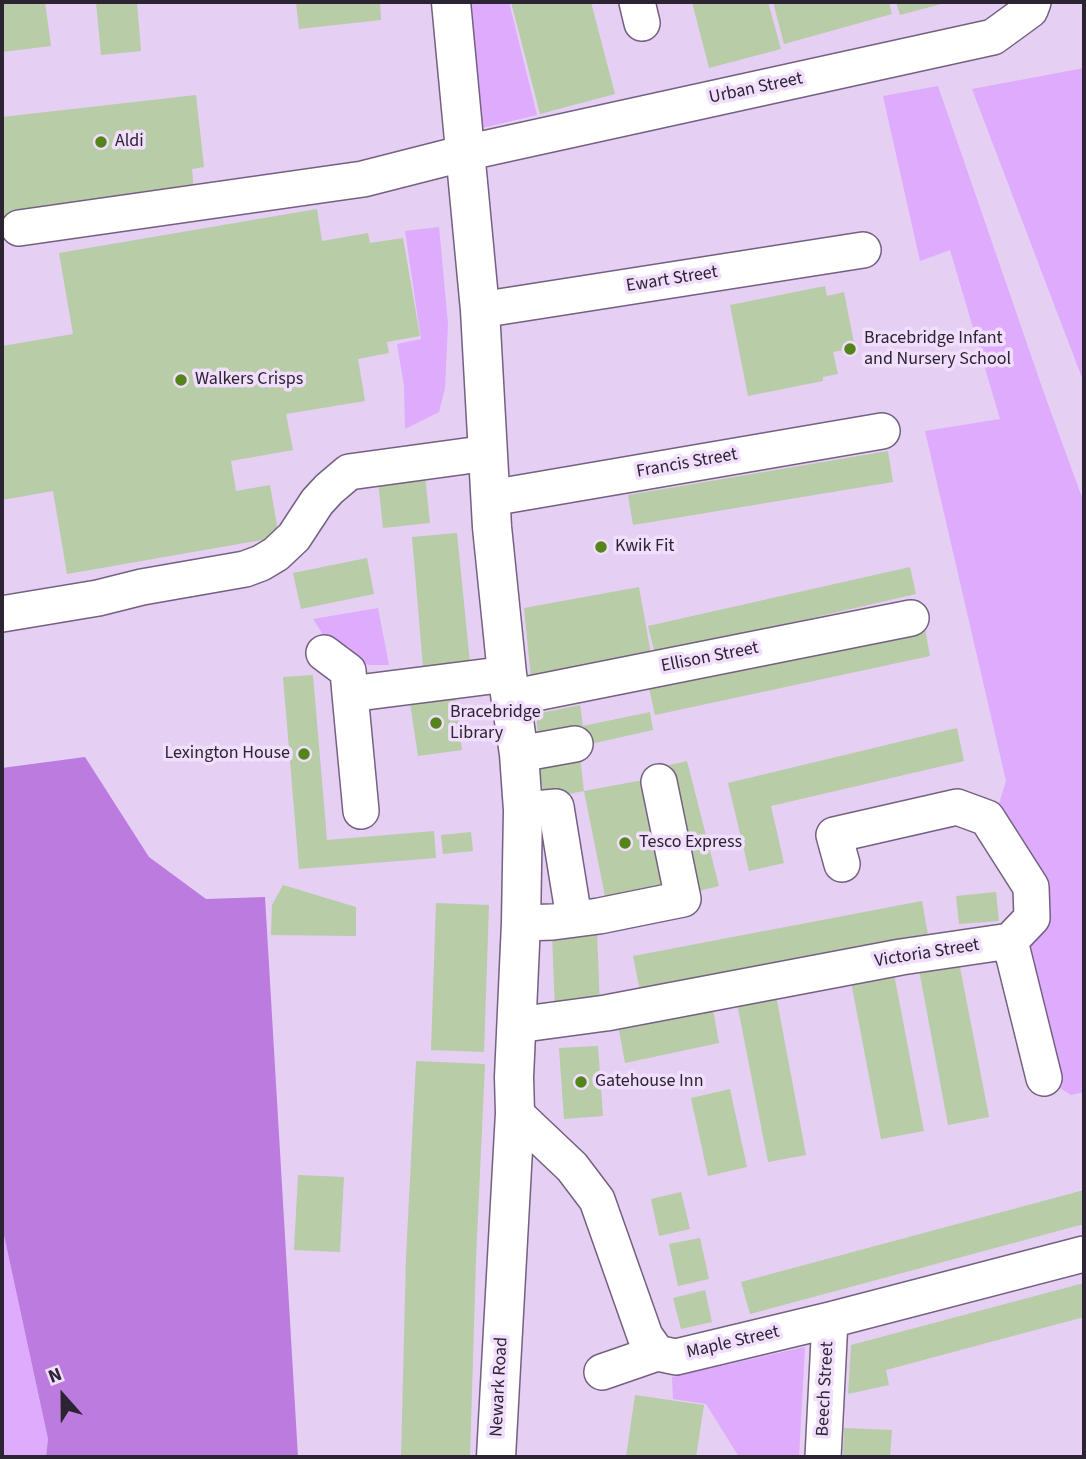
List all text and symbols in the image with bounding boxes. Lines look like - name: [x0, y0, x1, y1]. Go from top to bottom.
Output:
- street label: Urban Street: [707, 69, 805, 109]
- place label: Aldi: [115, 131, 144, 153]
- marker: Aldi: [93, 134, 109, 150]
- street label: Ewart Street: [625, 262, 719, 298]
- place label: Bracebridge Infant and Nursery School: [864, 328, 1011, 370]
- marker: Bracebridge Infant and Nursery School: [842, 341, 858, 357]
- place label: Walkers Crisps: [195, 369, 303, 391]
- marker: Walkers Crisps: [173, 372, 189, 388]
- street label: Francis Street: [635, 444, 739, 484]
- place label: Kwik Fit: [615, 536, 674, 558]
- marker: Kwik Fit: [593, 539, 609, 555]
- street label: Ellison Street: [659, 638, 761, 678]
- place label: Bracebridge Library: [450, 702, 541, 744]
- marker: Bracebridge Library: [428, 715, 444, 731]
- place label: Lexington House: [165, 743, 290, 765]
- marker: Lexington House: [296, 746, 312, 762]
- place label: Tesco Express: [639, 832, 742, 854]
- marker: Tesco Express: [617, 835, 633, 851]
- street label: Victoria Street: [873, 935, 981, 973]
- place label: Gatehouse Inn: [595, 1071, 704, 1093]
- marker: Gatehouse Inn: [573, 1074, 589, 1090]
- street label: Maple Street: [685, 1322, 781, 1364]
- street label: Newark Road: [487, 1337, 513, 1437]
- street label: Beech Street: [813, 1341, 839, 1437]
- north arrow: [28, 1361, 98, 1431]
- text: N: [45, 1361, 66, 1391]

